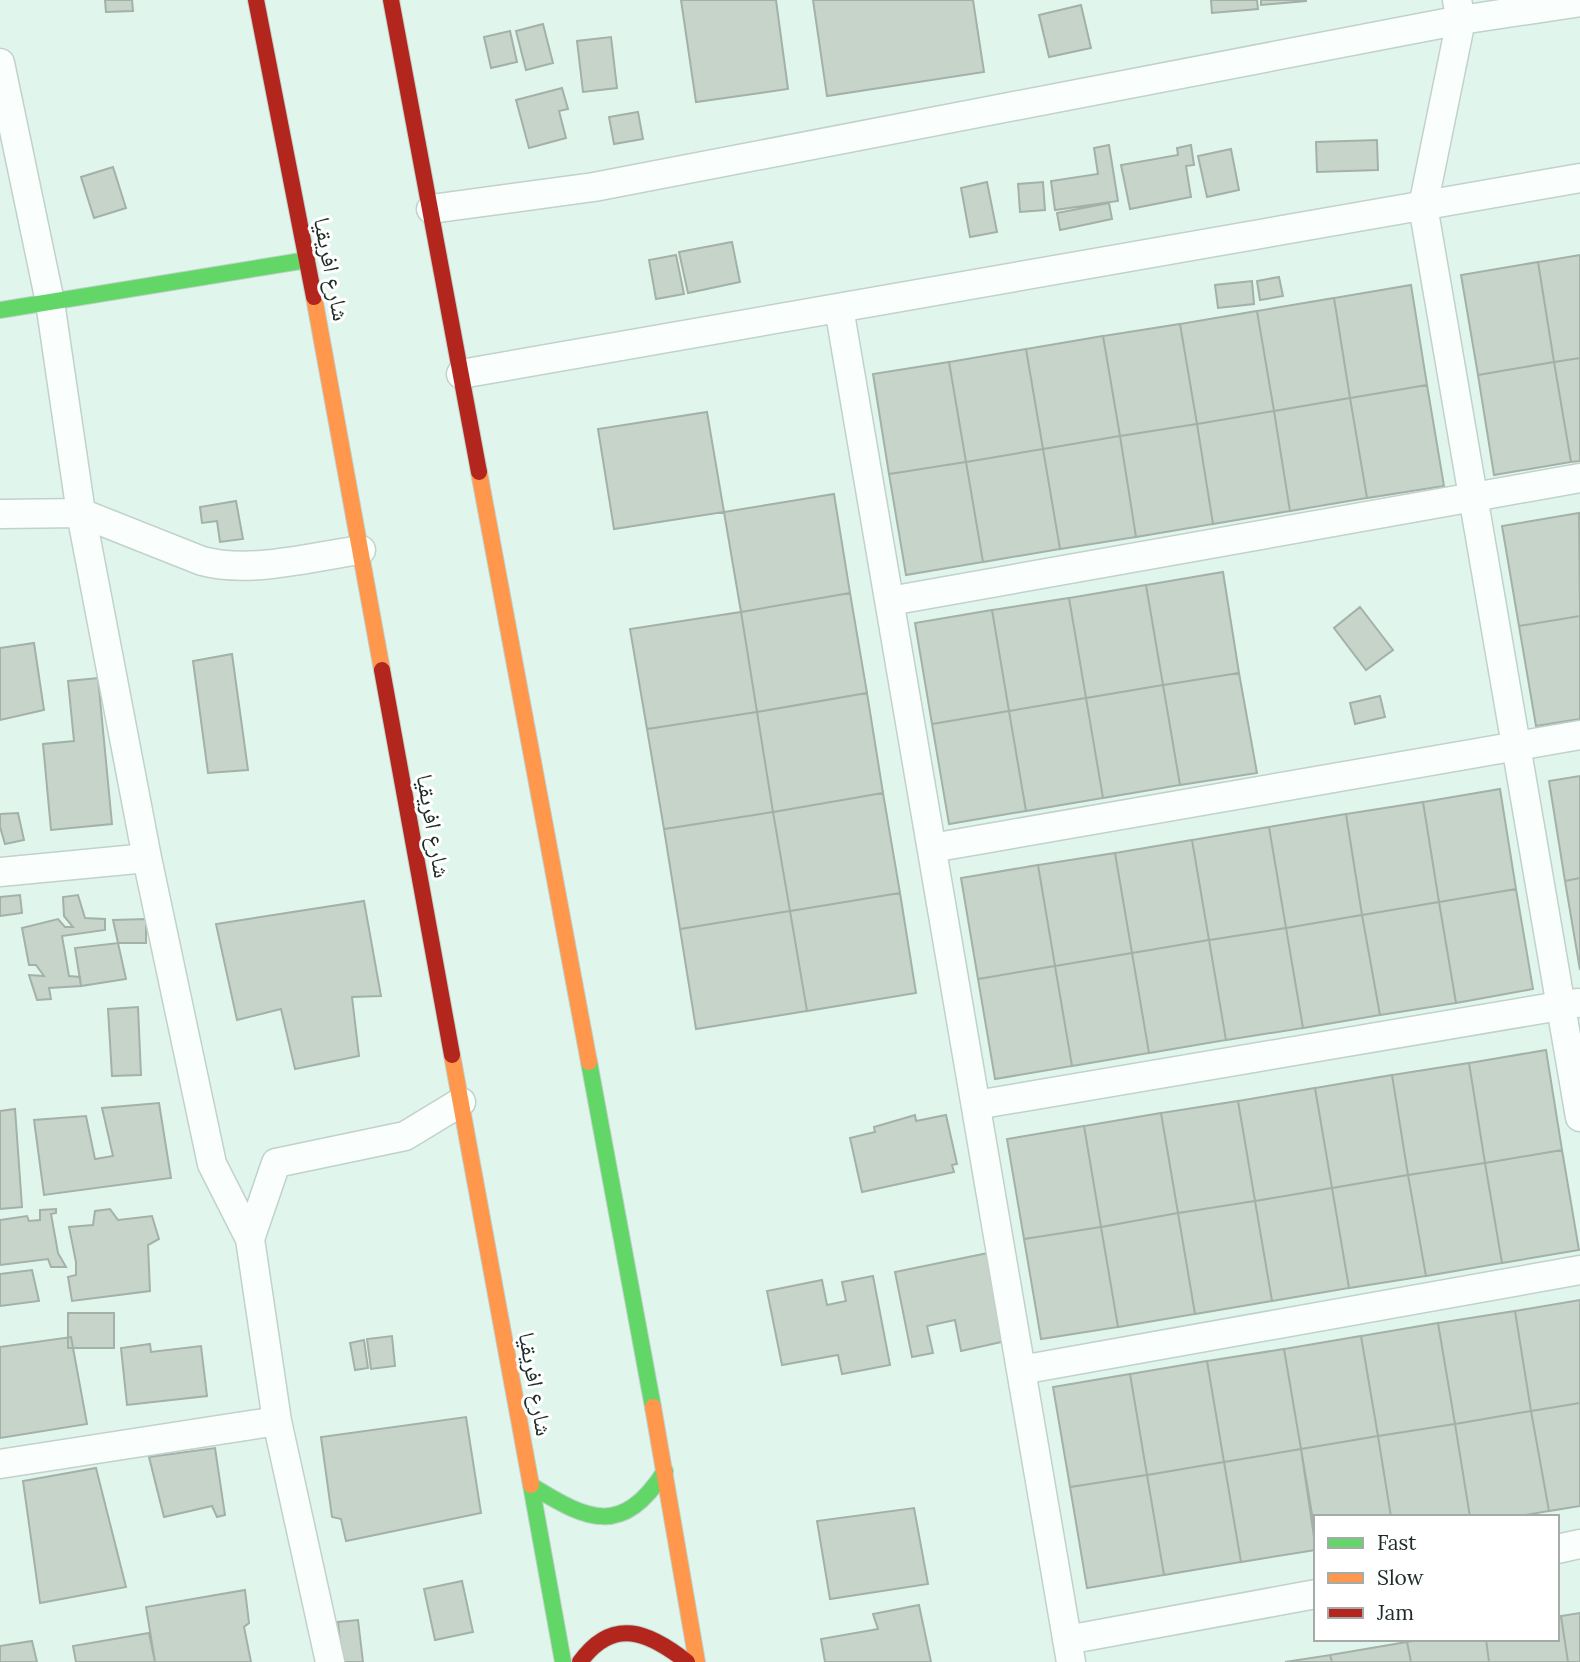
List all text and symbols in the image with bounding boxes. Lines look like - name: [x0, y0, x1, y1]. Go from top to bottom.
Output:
- street label: شارع افريقيا: [307, 215, 356, 324]
- street label: شارع افريقيا: [410, 772, 457, 880]
- street label: شارع افريقيا: [512, 1330, 559, 1438]
- legend: [1314, 1515, 1559, 1641]
- text: Fast: [1377, 1529, 1417, 1556]
- text: Slow: [1377, 1564, 1424, 1591]
- text: Jam: [1376, 1599, 1414, 1626]

